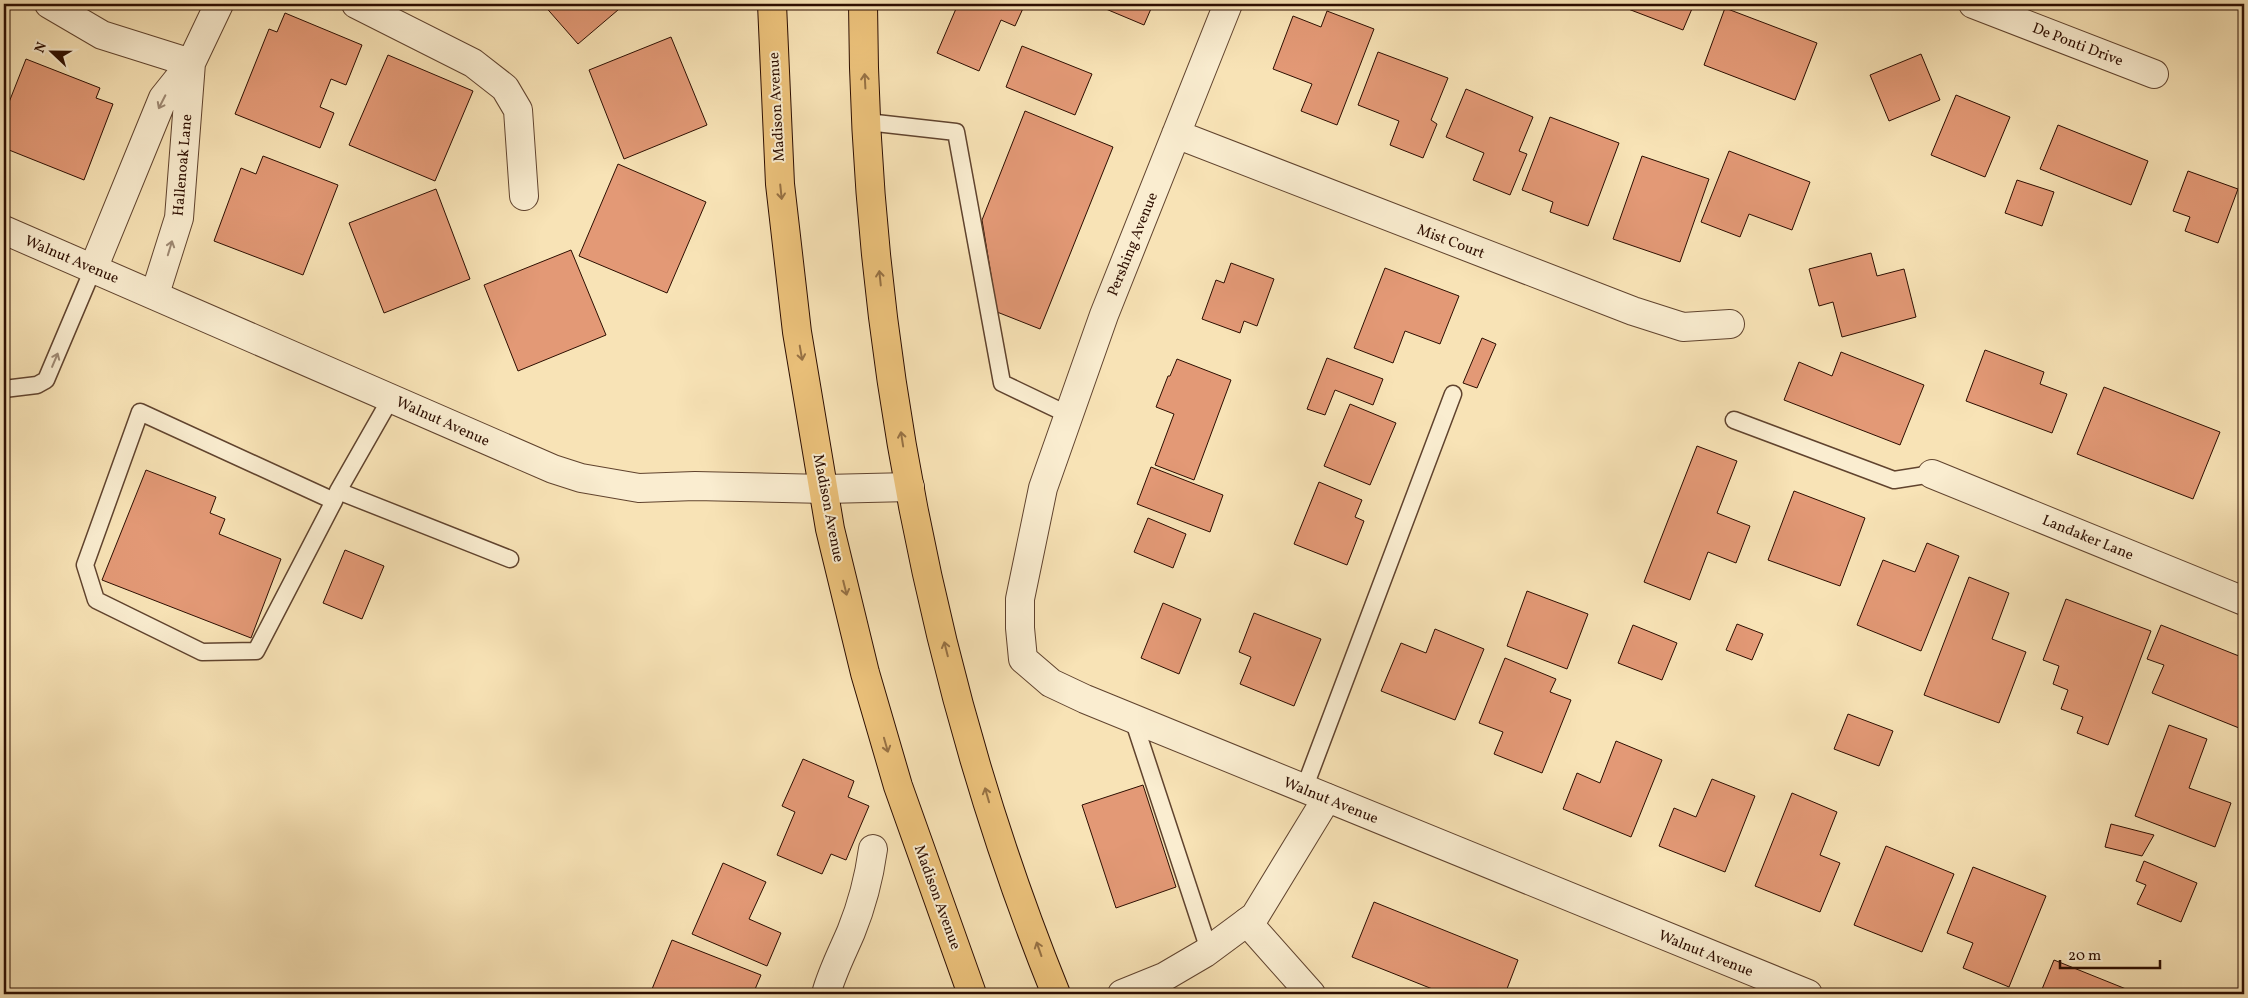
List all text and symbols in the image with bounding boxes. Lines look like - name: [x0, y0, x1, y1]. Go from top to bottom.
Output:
- street label: De Ponti Drive: [2029, 18, 2126, 72]
- north arrow: [28, 28, 78, 78]
- text: N: [31, 39, 52, 56]
- street label: Madison Avenue: [764, 52, 791, 162]
- one-way arrow: [860, 74, 869, 90]
- one-way arrow: [157, 94, 166, 109]
- street label: Hallenoak Lane: [169, 113, 198, 217]
- one-way arrow: [776, 184, 786, 200]
- street label: Pershing Avenue: [1103, 189, 1164, 300]
- street label: Mist Court: [1414, 220, 1487, 265]
- street label: Walnut Avenue: [21, 231, 122, 290]
- one-way arrow: [165, 240, 175, 256]
- one-way arrow: [875, 271, 885, 287]
- one-way arrow: [796, 345, 806, 361]
- one-way arrow: [51, 352, 60, 367]
- street label: Walnut Avenue: [392, 392, 493, 452]
- one-way arrow: [896, 432, 906, 448]
- street label: Madison Avenue: [807, 452, 848, 564]
- street label: Landaker Lane: [2039, 510, 2136, 566]
- one-way arrow: [841, 580, 850, 596]
- one-way arrow: [941, 642, 950, 658]
- one-way arrow: [882, 737, 892, 753]
- street label: Walnut Avenue: [1280, 773, 1381, 830]
- one-way arrow: [981, 787, 991, 803]
- street label: Madison Avenue: [908, 842, 965, 953]
- street label: Walnut Avenue: [1655, 926, 1756, 983]
- scale bar: [2060, 938, 2160, 970]
- one-way arrow: [1033, 941, 1043, 957]
- text: 20 m: [2068, 946, 2101, 967]

